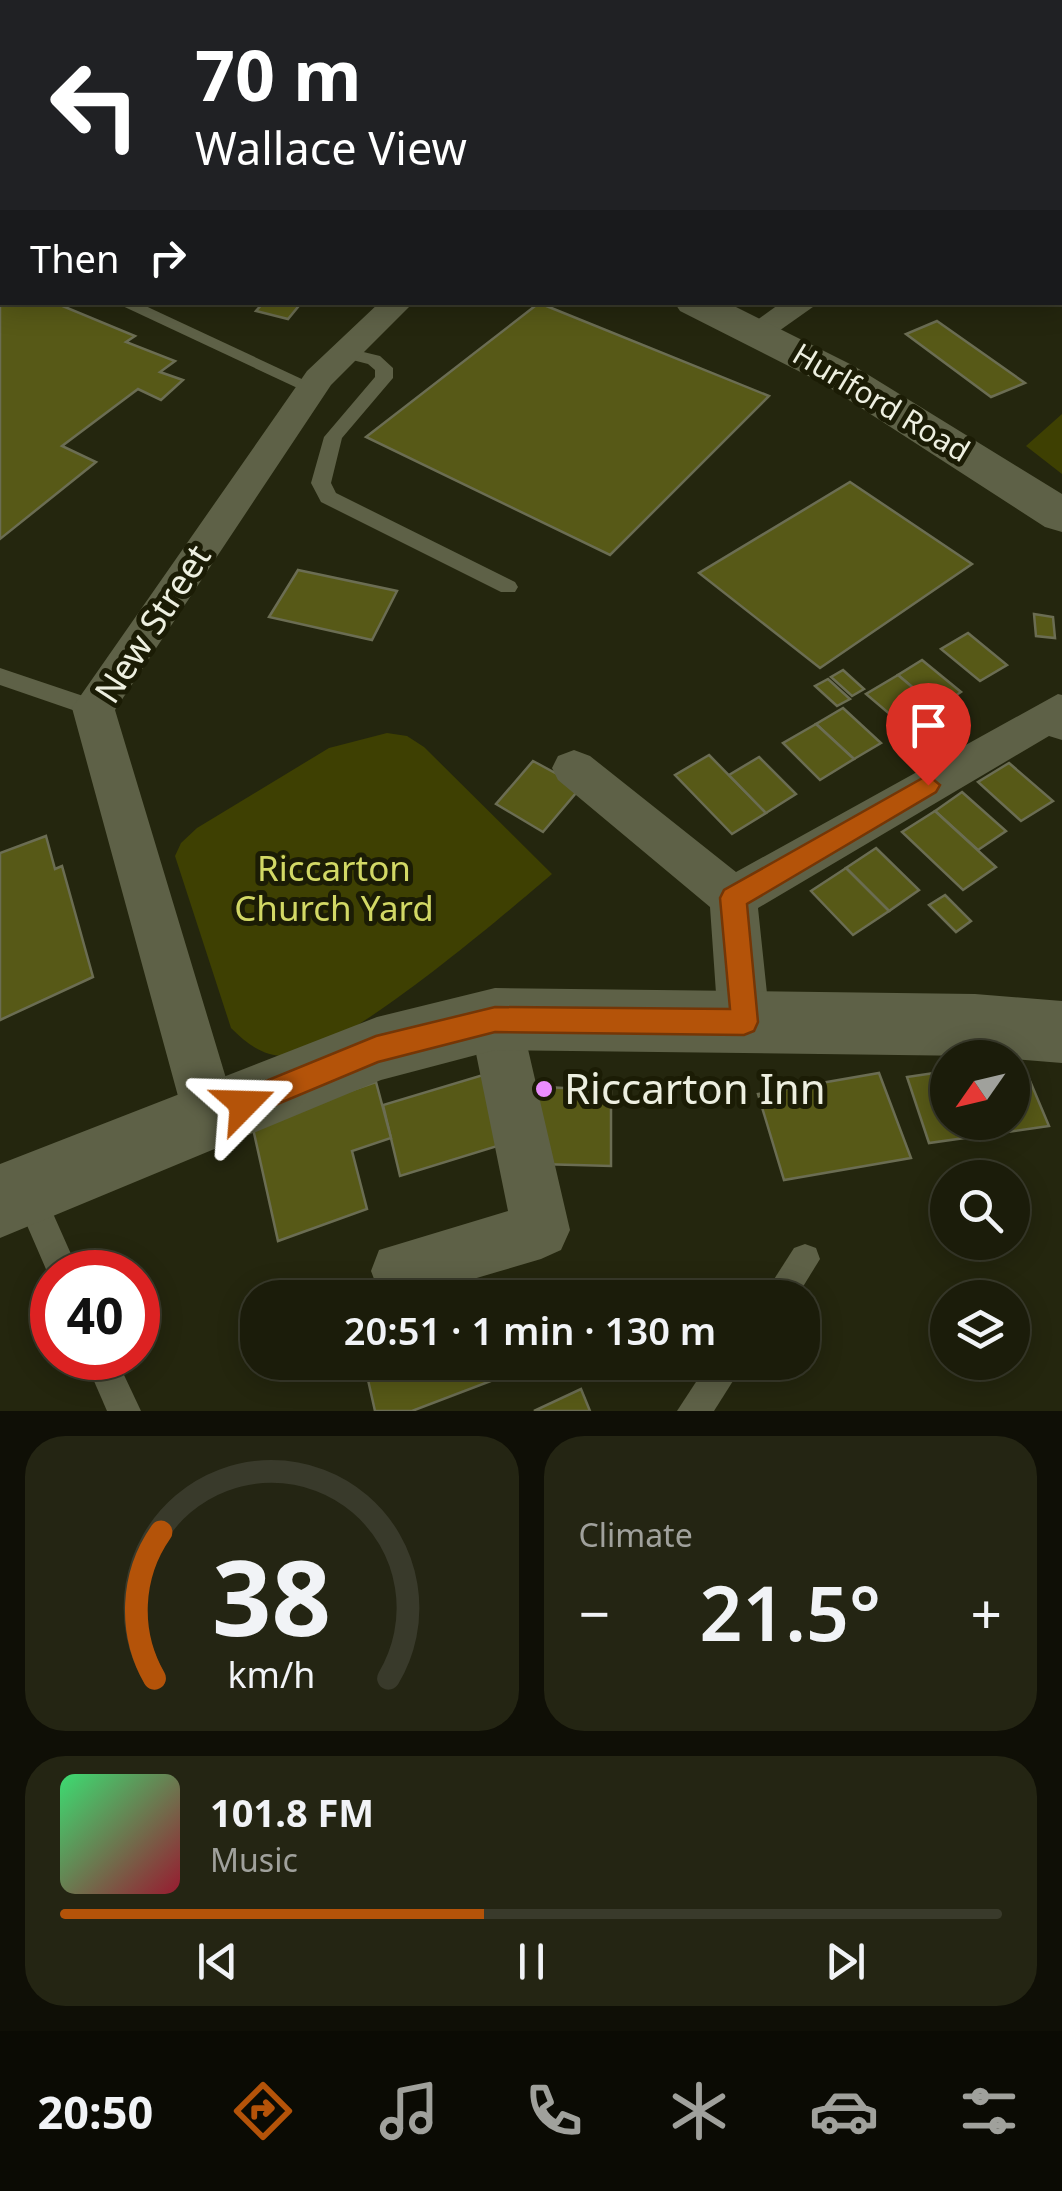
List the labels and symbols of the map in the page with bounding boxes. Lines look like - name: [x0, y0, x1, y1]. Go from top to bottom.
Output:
- street label: Hurlford Road: [786, 333, 978, 471]
- street label: New Street: [83, 535, 220, 711]
- pin: [886, 683, 971, 786]
- park label: Riccarton Church Yard: [234, 844, 434, 931]
- north arrow: [930, 1040, 1030, 1140]
- position arrow: [192, 1052, 296, 1156]
- place label: Riccarton Inn: [564, 1059, 826, 1116]
- marker: Riccarton Inn: [533, 1078, 555, 1100]
- speed limit sign: 40: [30, 1250, 160, 1380]

